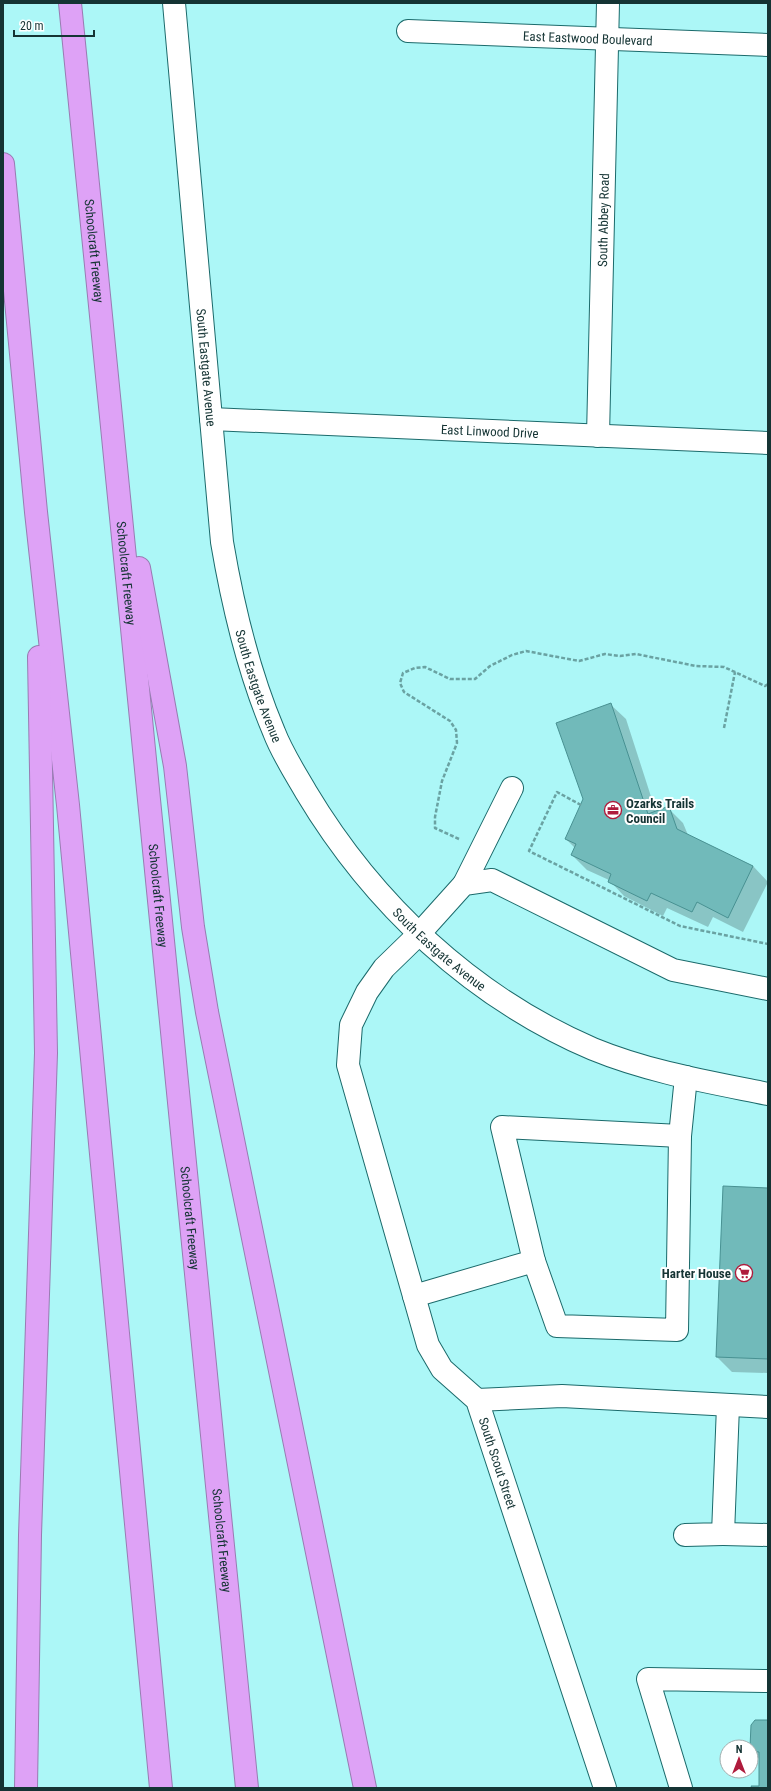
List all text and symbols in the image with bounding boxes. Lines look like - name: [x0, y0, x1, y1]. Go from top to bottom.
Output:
- scale bar: [14, 12, 94, 38]
- text: 20 m: [20, 19, 44, 33]
- street label: East Eastwood Boulevard: [523, 28, 653, 49]
- street label: South Abbey Road: [595, 173, 612, 267]
- street label: Schoolcraft Freeway: [81, 198, 107, 304]
- street label: South Eastgate Avenue: [193, 308, 219, 427]
- street label: East Linwood Drive: [441, 422, 539, 441]
- street label: Schoolcraft Freeway: [113, 521, 139, 626]
- street label: South Eastgate Avenue: [232, 628, 284, 745]
- place label: Ozarks Trails Council: [626, 796, 694, 826]
- office icon: Ozarks Trails Council: [603, 800, 623, 820]
- street label: Schoolcraft Freeway: [145, 843, 171, 949]
- street label: South Eastgate Avenue: [390, 905, 488, 994]
- street label: Schoolcraft Freeway: [177, 1166, 203, 1271]
- supermarket icon: Harter House: [734, 1263, 754, 1283]
- place label: Harter House: [662, 1266, 731, 1281]
- street label: South Scout Street: [476, 1415, 519, 1511]
- street label: Schoolcraft Freeway: [209, 1488, 235, 1594]
- north arrow: [719, 1739, 759, 1779]
- text: N: [736, 1743, 743, 1756]

